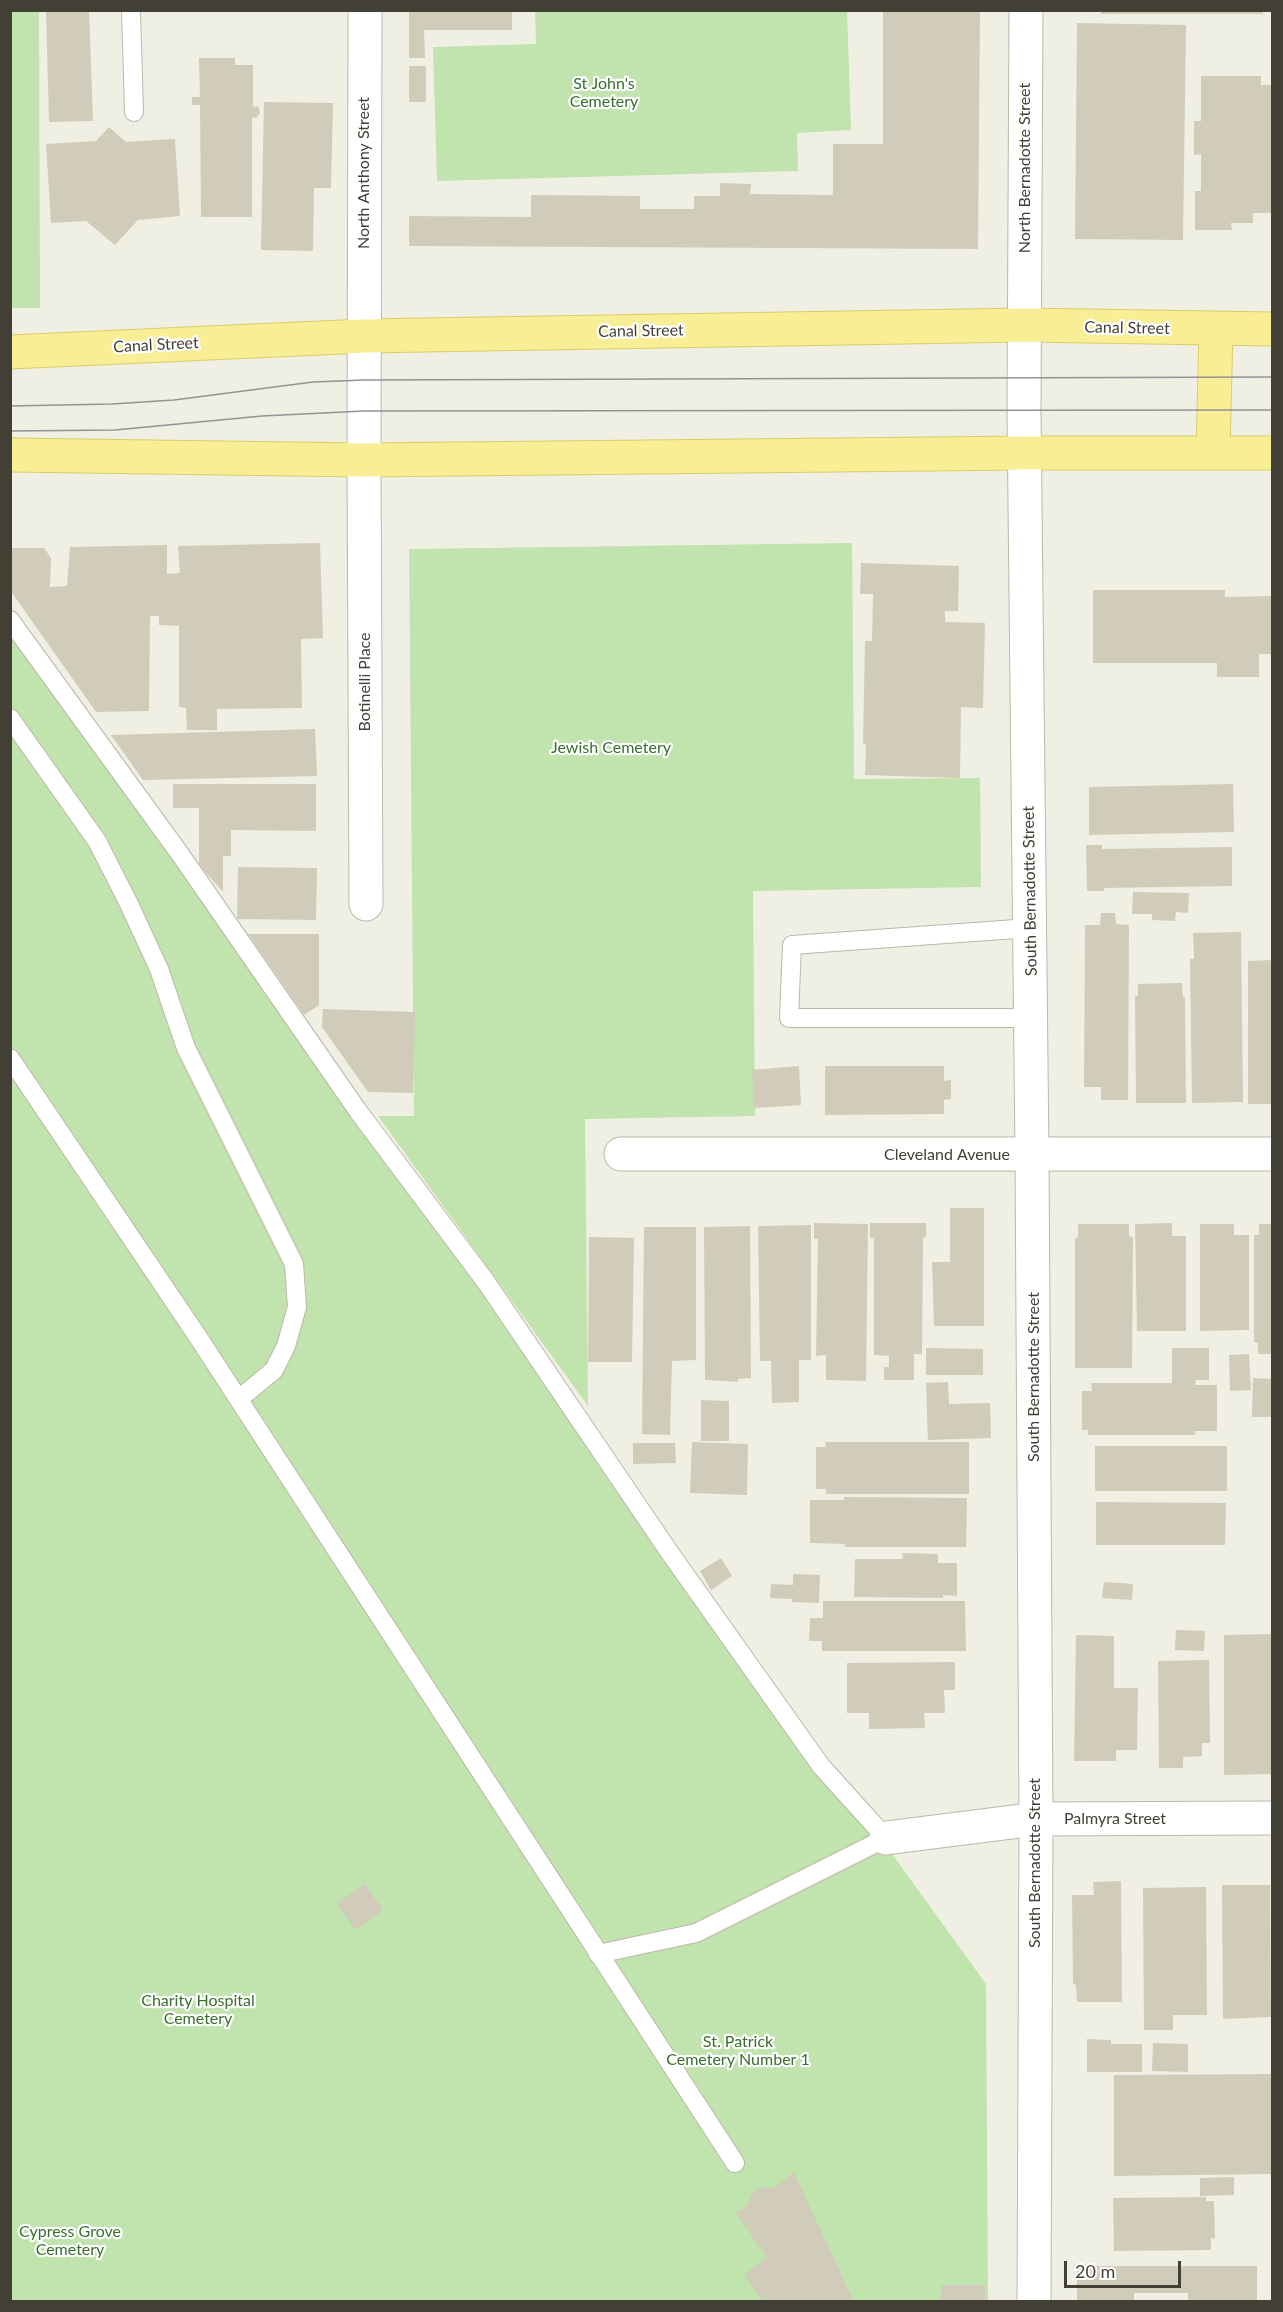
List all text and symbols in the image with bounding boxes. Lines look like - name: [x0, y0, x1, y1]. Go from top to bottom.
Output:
- park label: St John's Cemetery: [570, 74, 638, 112]
- street label: North Bernadotte Street: [1015, 83, 1035, 253]
- street label: North Anthony Street: [354, 97, 374, 249]
- street label: Canal Street: [1084, 318, 1170, 338]
- street label: Canal Street: [598, 321, 684, 341]
- street label: Canal Street: [113, 333, 199, 357]
- street label: Botinelli Place: [355, 632, 375, 732]
- park label: Jewish Cemetery: [551, 738, 671, 758]
- street label: South Bernadotte Street: [1019, 806, 1041, 976]
- street label: Cleveland Avenue: [884, 1145, 1010, 1165]
- street label: South Bernadotte Street: [1024, 1292, 1044, 1462]
- street label: South Bernadotte Street: [1025, 1778, 1045, 1948]
- street label: Palmyra Street: [1064, 1809, 1166, 1829]
- park label: Charity Hospital Cemetery: [141, 1991, 255, 2029]
- park label: St. Patrick Cemetery Number 1: [666, 2032, 810, 2070]
- park label: Cypress Grove Cemetery: [19, 2222, 121, 2260]
- scale bar: [1067, 2249, 1184, 2287]
- text: 20 m: [1075, 2260, 1115, 2282]

